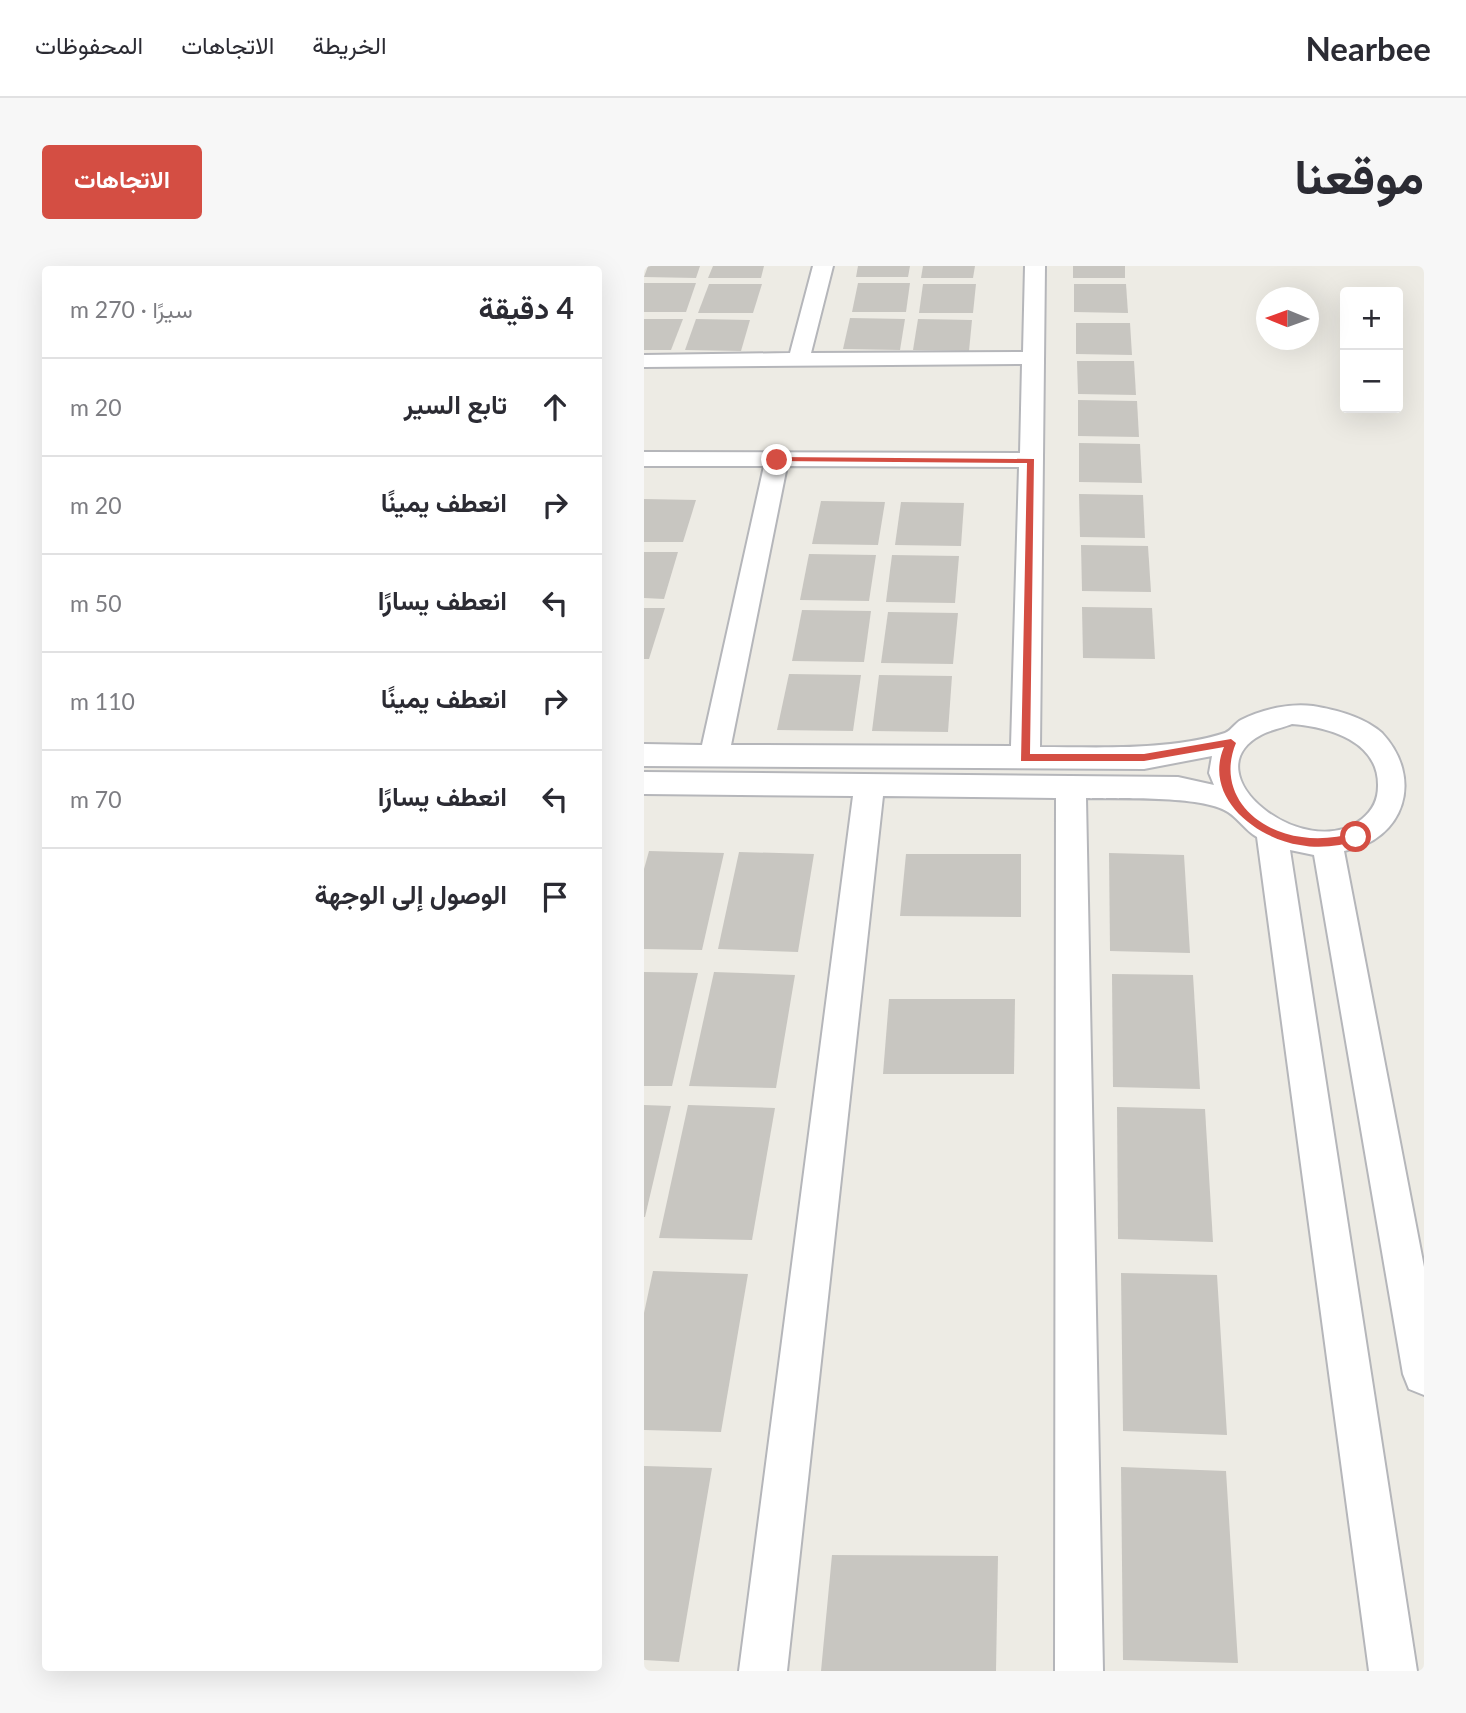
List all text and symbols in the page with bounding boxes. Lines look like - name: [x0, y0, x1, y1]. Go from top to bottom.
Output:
- text: Nearbee: [1305, 28, 1431, 68]
- text: المحفوظات: [35, 30, 143, 59]
- text: الاتجاهات: [181, 30, 274, 59]
- text: الخريطة: [312, 30, 387, 59]
- button: الاتجاهات: [42, 145, 202, 219]
- text: موقعنا: [1294, 146, 1424, 204]
- north arrow: [1256, 287, 1319, 350]
- map controls: [1340, 287, 1403, 413]
- button: +: [1340, 287, 1403, 350]
- text: 4 دقيقة: [479, 289, 574, 325]
- text: سيرًا · 270 m: [70, 295, 193, 323]
- button: −: [1340, 350, 1403, 413]
- text: تابع السير: [404, 388, 507, 420]
- icon: ahead: [536, 388, 574, 426]
- text: 20 m: [70, 393, 122, 421]
- route end: [761, 444, 792, 475]
- text: انعطف يمينًا: [381, 486, 507, 518]
- icon: right: [536, 486, 574, 524]
- text: 20 m: [70, 491, 122, 519]
- text: انعطف يسارًا: [378, 584, 507, 616]
- icon: left: [536, 584, 574, 622]
- text: 50 m: [70, 589, 122, 617]
- text: انعطف يمينًا: [381, 682, 507, 714]
- icon: right: [536, 682, 574, 720]
- text: 110 m: [70, 687, 135, 715]
- text: انعطف يسارًا: [378, 780, 507, 812]
- icon: left: [536, 780, 574, 818]
- text: 70 m: [70, 785, 122, 813]
- route start: [1340, 821, 1371, 852]
- text: الوصول إلى الوجهة: [315, 878, 507, 910]
- icon: arrive: [536, 878, 574, 916]

